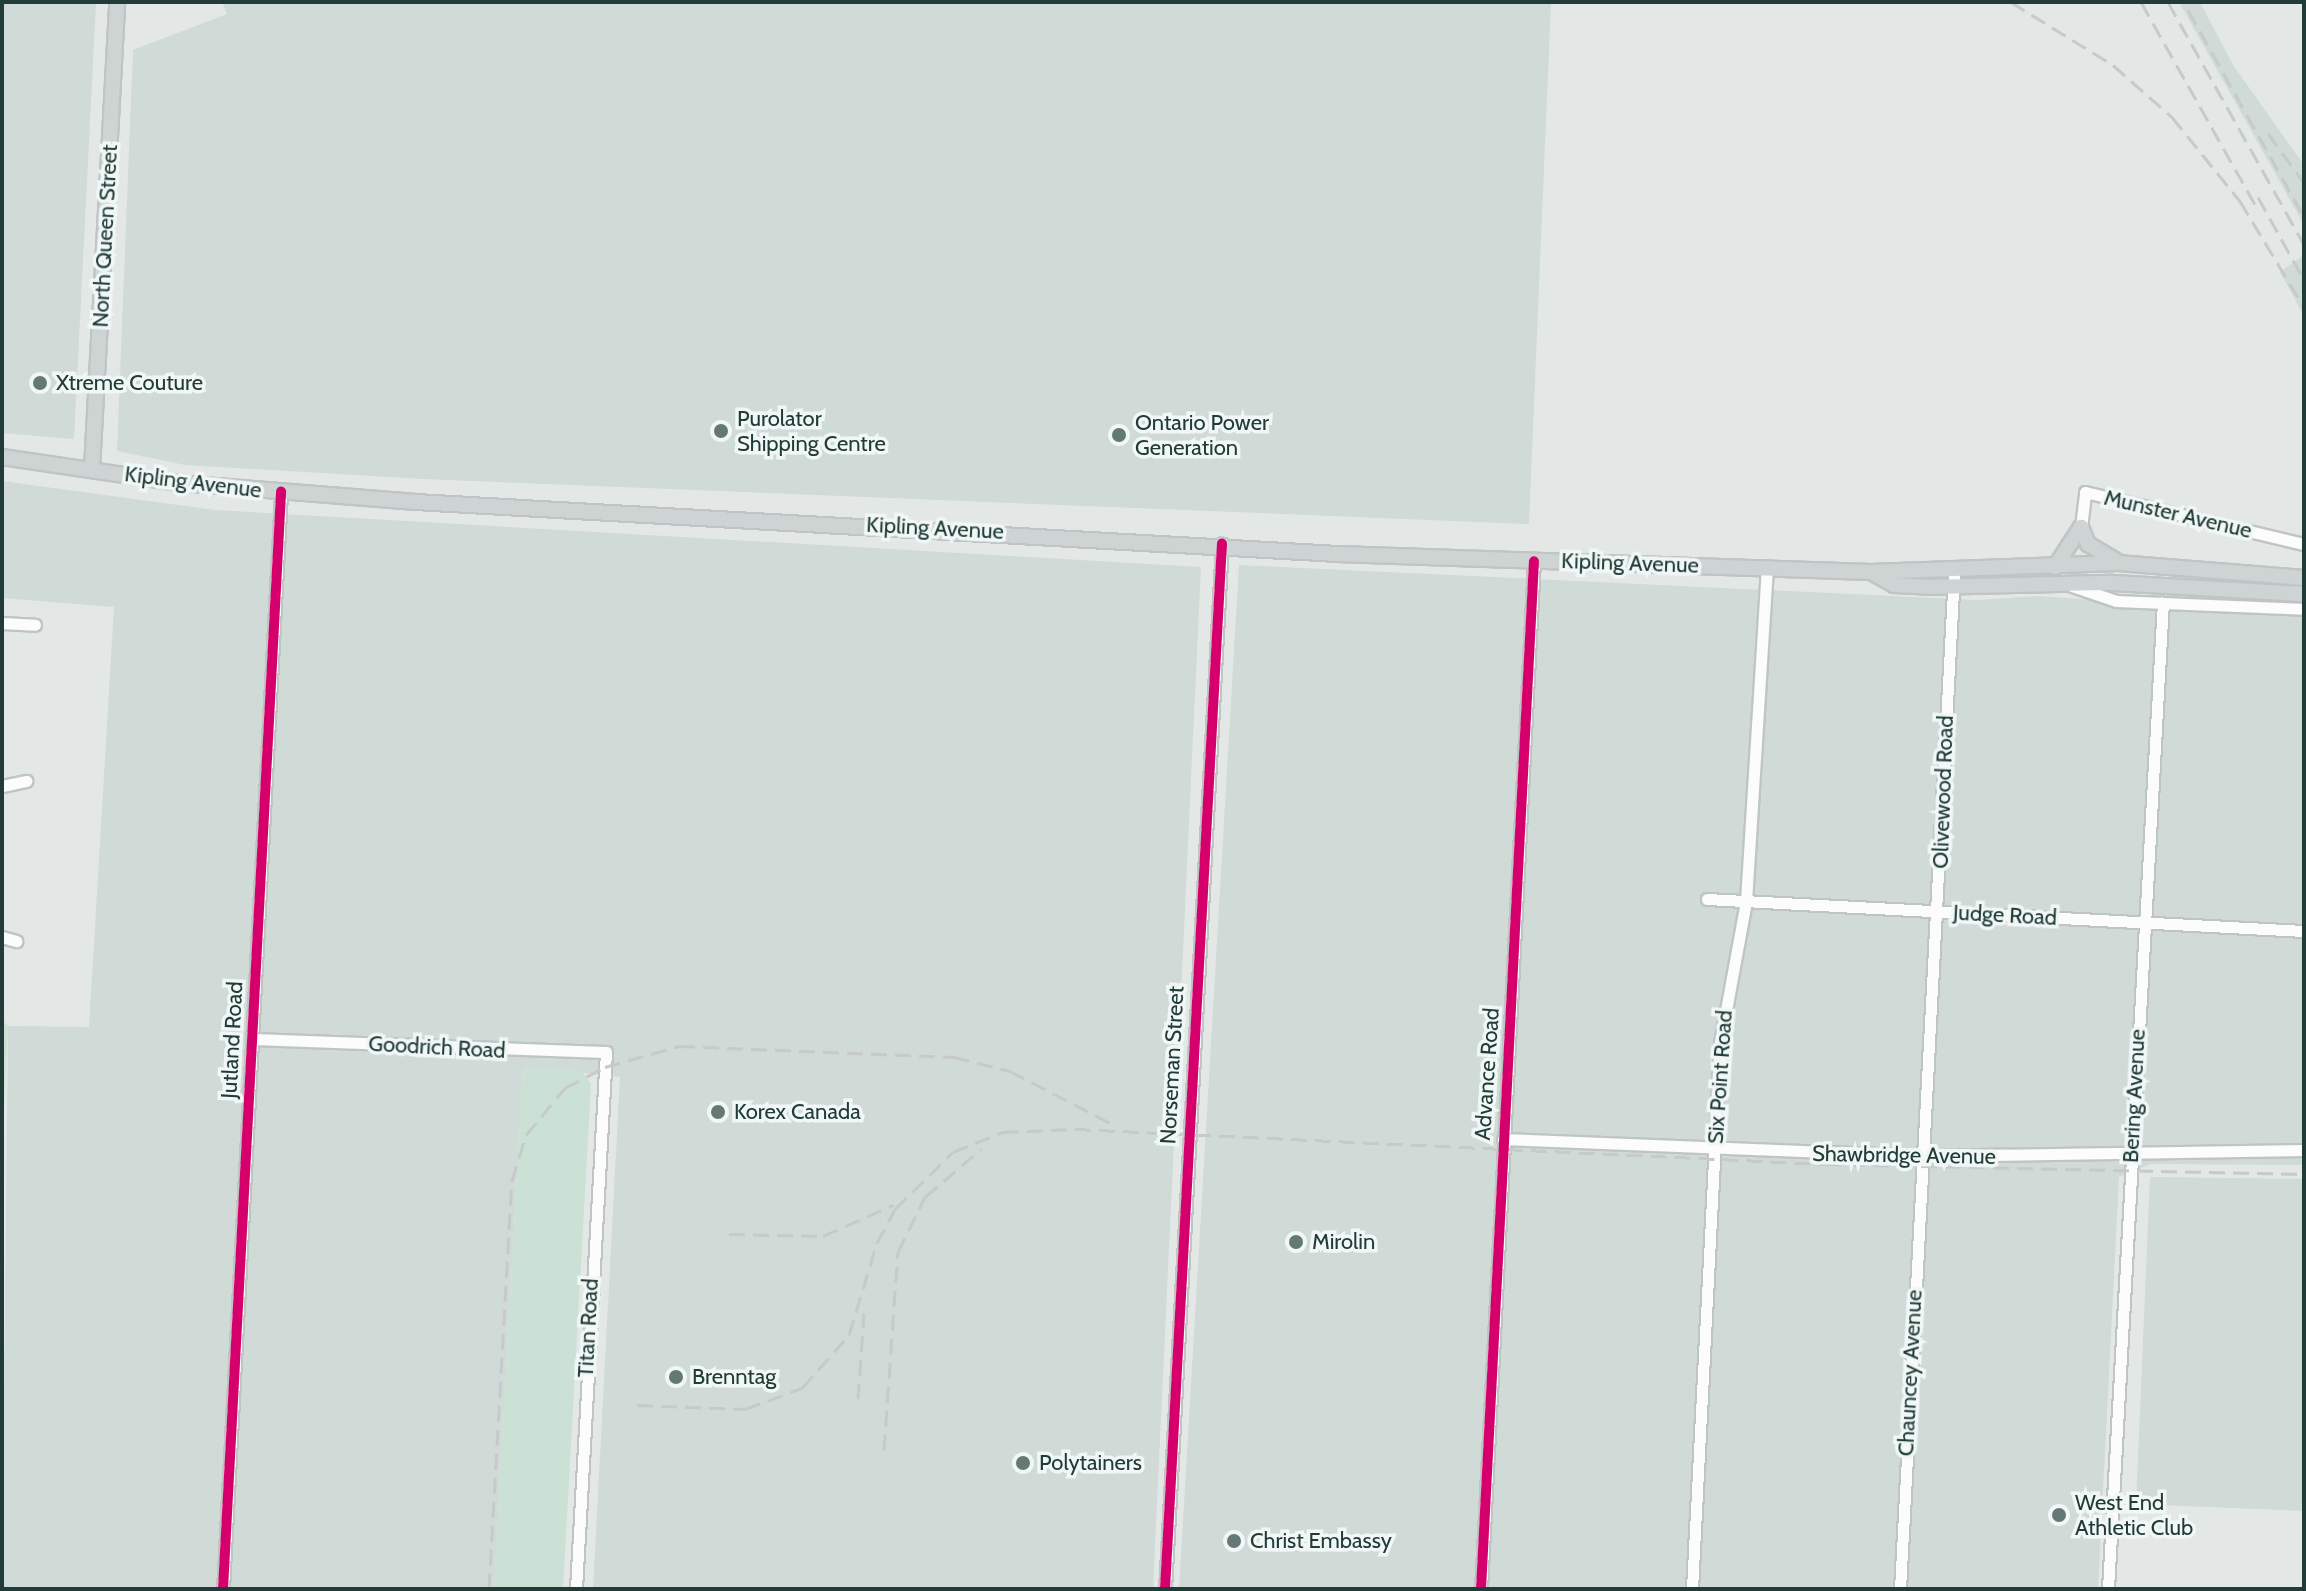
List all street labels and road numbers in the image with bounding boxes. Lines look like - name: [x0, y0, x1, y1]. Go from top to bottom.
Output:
- street label: North Queen Street: [87, 144, 123, 328]
- street label: Kipling Avenue: [123, 461, 263, 503]
- street label: Munster Avenue: [2102, 484, 2254, 544]
- street label: Kipling Avenue: [866, 511, 1004, 545]
- street label: Kipling Avenue: [1561, 547, 1699, 579]
- street label: Olivewood Road: [1927, 715, 1959, 869]
- street label: Judge Road: [1952, 899, 2058, 931]
- street label: Jutland Road: [216, 981, 248, 1099]
- street label: Norseman Street: [1155, 985, 1189, 1145]
- street label: Advance Road: [1469, 1007, 1505, 1141]
- street label: Six Point Road: [1702, 1009, 1738, 1145]
- street label: Bering Avenue: [2117, 1028, 2151, 1164]
- street label: Goodrich Road: [368, 1030, 506, 1064]
- street label: Shawbridge Avenue: [1812, 1140, 1996, 1170]
- street label: Titan Road: [572, 1278, 604, 1378]
- street label: Chauncey Avenue: [1892, 1289, 1928, 1457]

